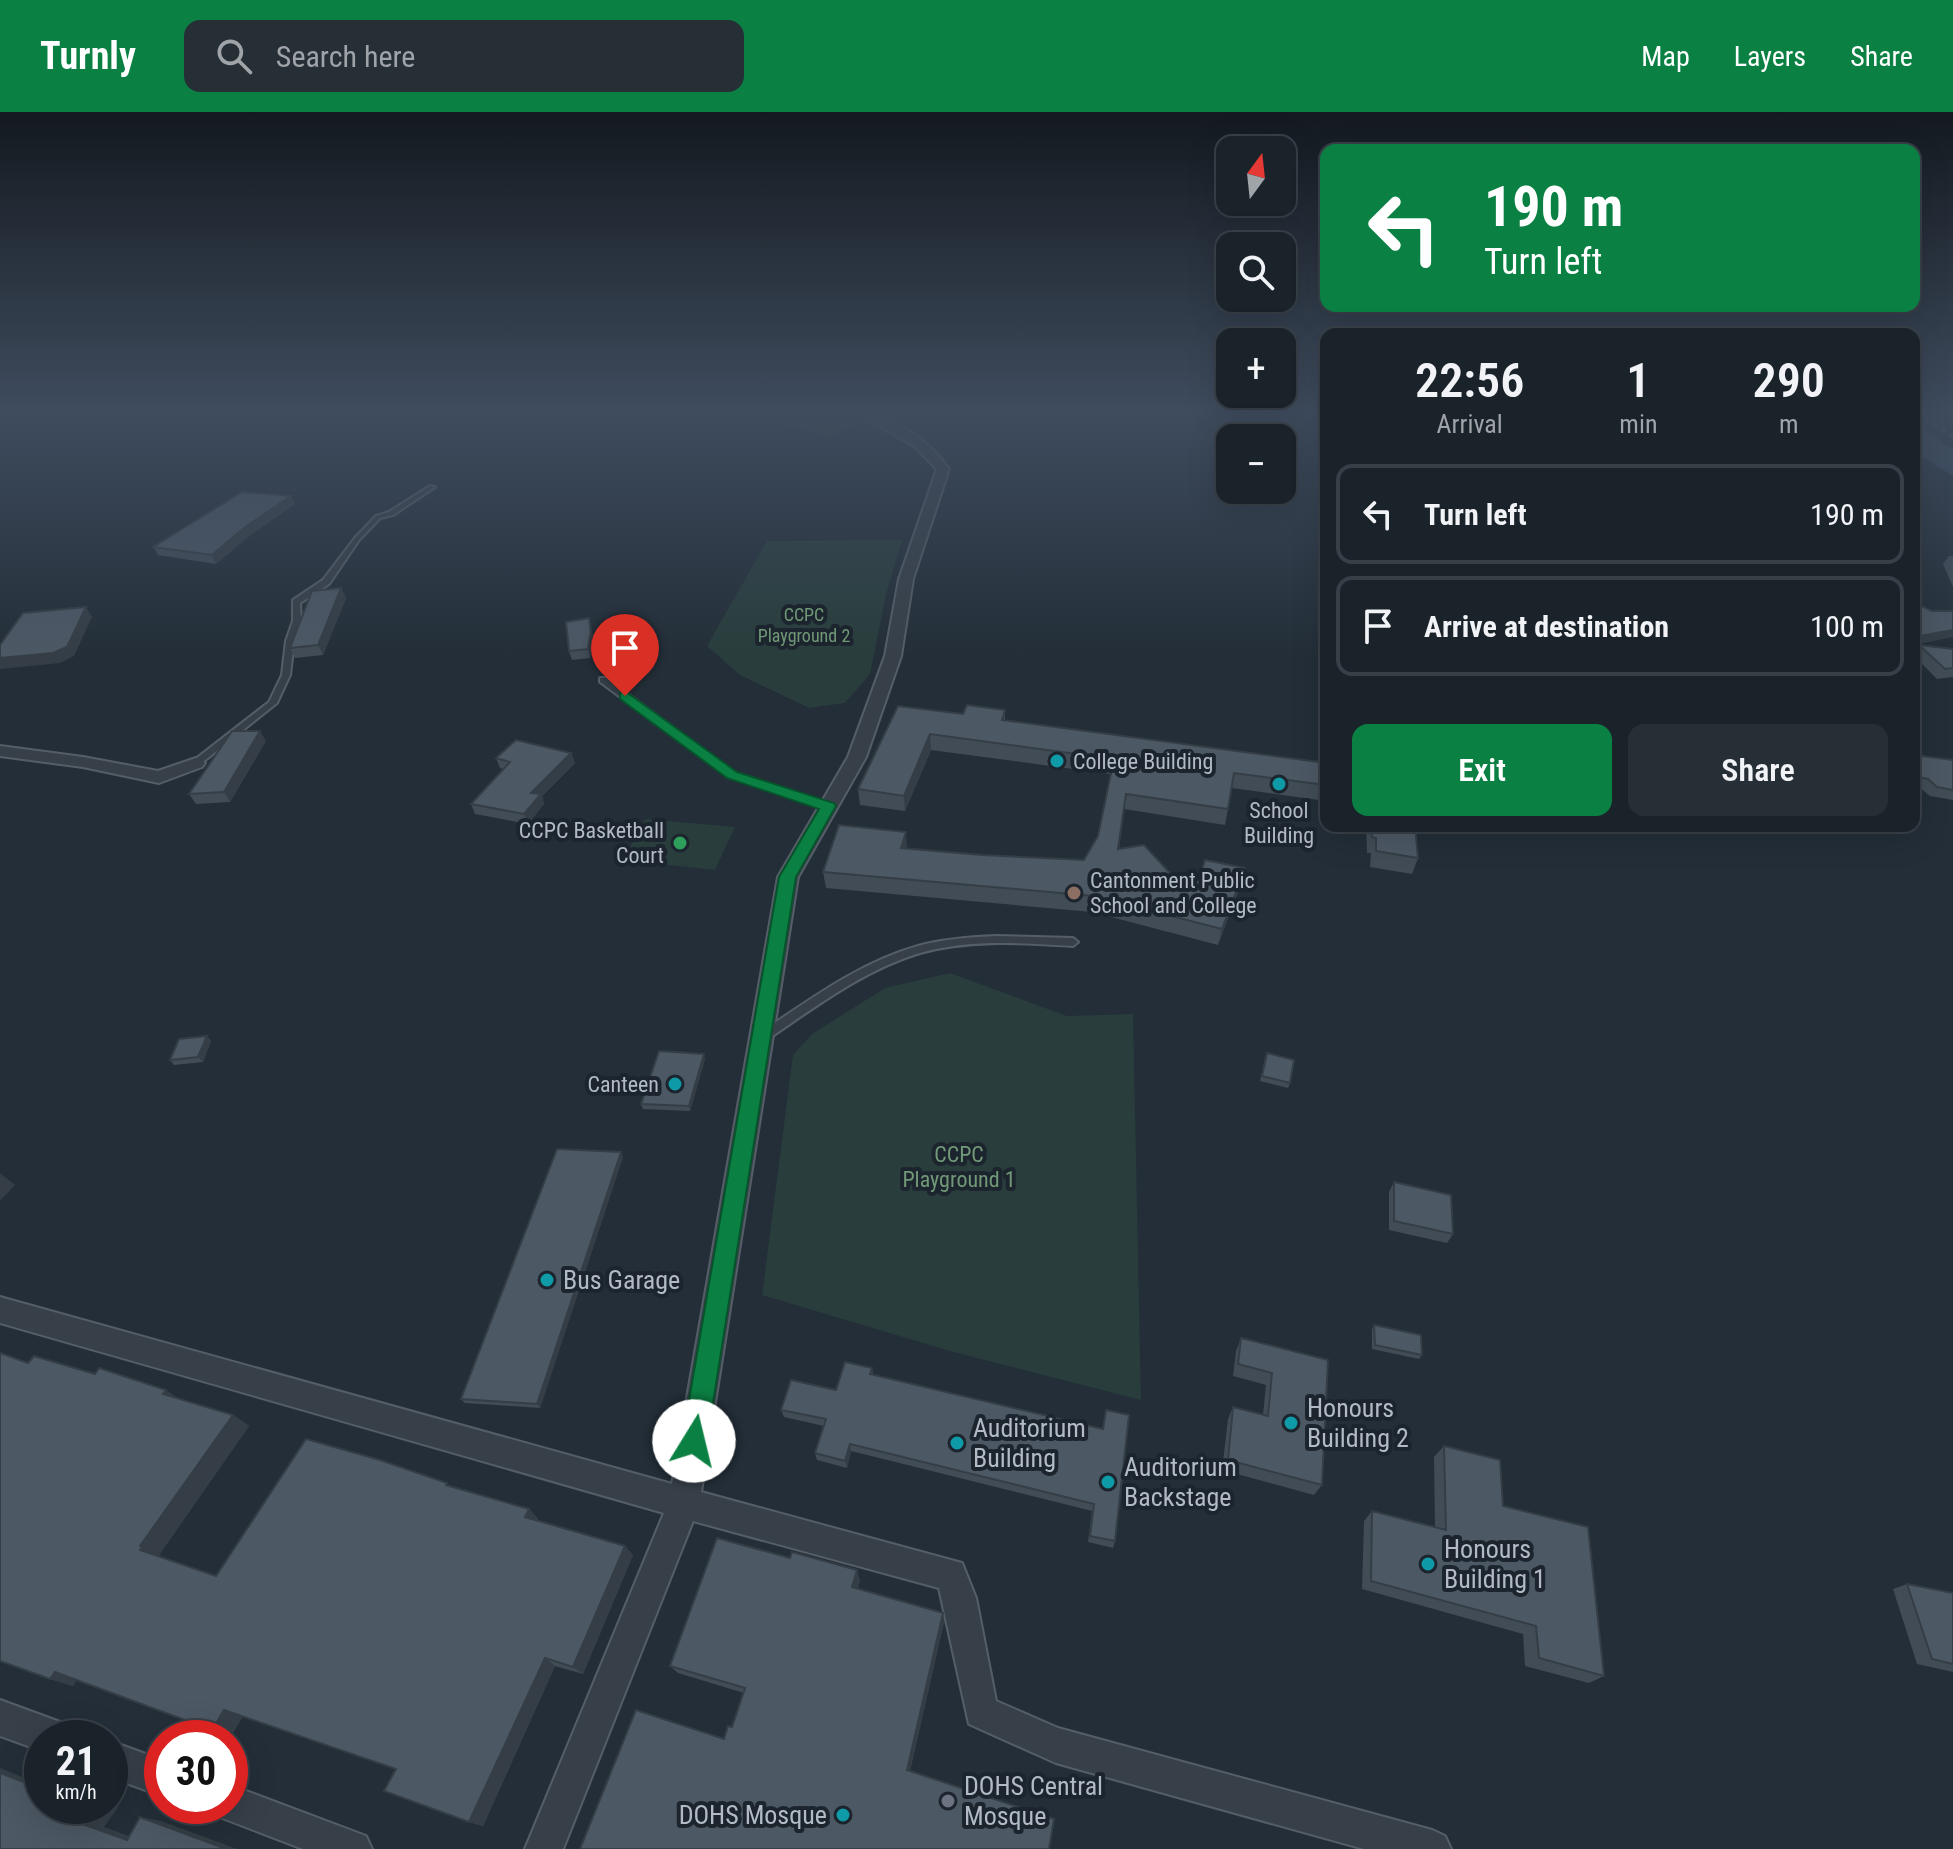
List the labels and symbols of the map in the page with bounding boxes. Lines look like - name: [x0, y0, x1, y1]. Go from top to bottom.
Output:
- north arrow: [1216, 136, 1296, 216]
- park label: CCPC Playground 2: [758, 604, 850, 646]
- pin: [591, 614, 659, 696]
- place label: College Building: [1073, 749, 1213, 774]
- marker: College Building: [1048, 752, 1066, 770]
- marker: School Building: [1270, 775, 1288, 793]
- place label: School Building: [1244, 798, 1314, 848]
- place label: CCPC Basketball Court: [519, 818, 664, 868]
- marker: CCPC Basketball Court: [671, 834, 689, 852]
- place label: Cantonment Public School and College: [1090, 868, 1257, 918]
- marker: Cantonment Public School and College: [1065, 884, 1083, 902]
- place label: Canteen: [588, 1072, 659, 1097]
- marker: Canteen: [666, 1075, 684, 1093]
- park label: CCPC Playground 1: [902, 1142, 1016, 1192]
- place label: Bus Garage: [563, 1265, 680, 1295]
- marker: Bus Garage: [538, 1271, 556, 1289]
- place label: Honours Building 2: [1307, 1393, 1409, 1453]
- position arrow: [652, 1399, 736, 1483]
- place label: Auditorium Building: [973, 1413, 1086, 1473]
- marker: Honours Building 2: [1282, 1414, 1300, 1432]
- marker: Auditorium Building: [948, 1434, 966, 1452]
- place label: Auditorium Backstage: [1124, 1452, 1237, 1512]
- marker: Auditorium Backstage: [1099, 1473, 1117, 1491]
- place label: Honours Building 1: [1444, 1534, 1546, 1594]
- marker: Honours Building 1: [1419, 1555, 1437, 1573]
- speed limit sign: 30: [144, 1720, 248, 1824]
- place label: DOHS Central Mosque: [964, 1771, 1103, 1831]
- marker: DOHS Central Mosque: [939, 1792, 957, 1810]
- place label: DOHS Mosque: [679, 1800, 827, 1830]
- marker: DOHS Mosque: [834, 1806, 852, 1824]

